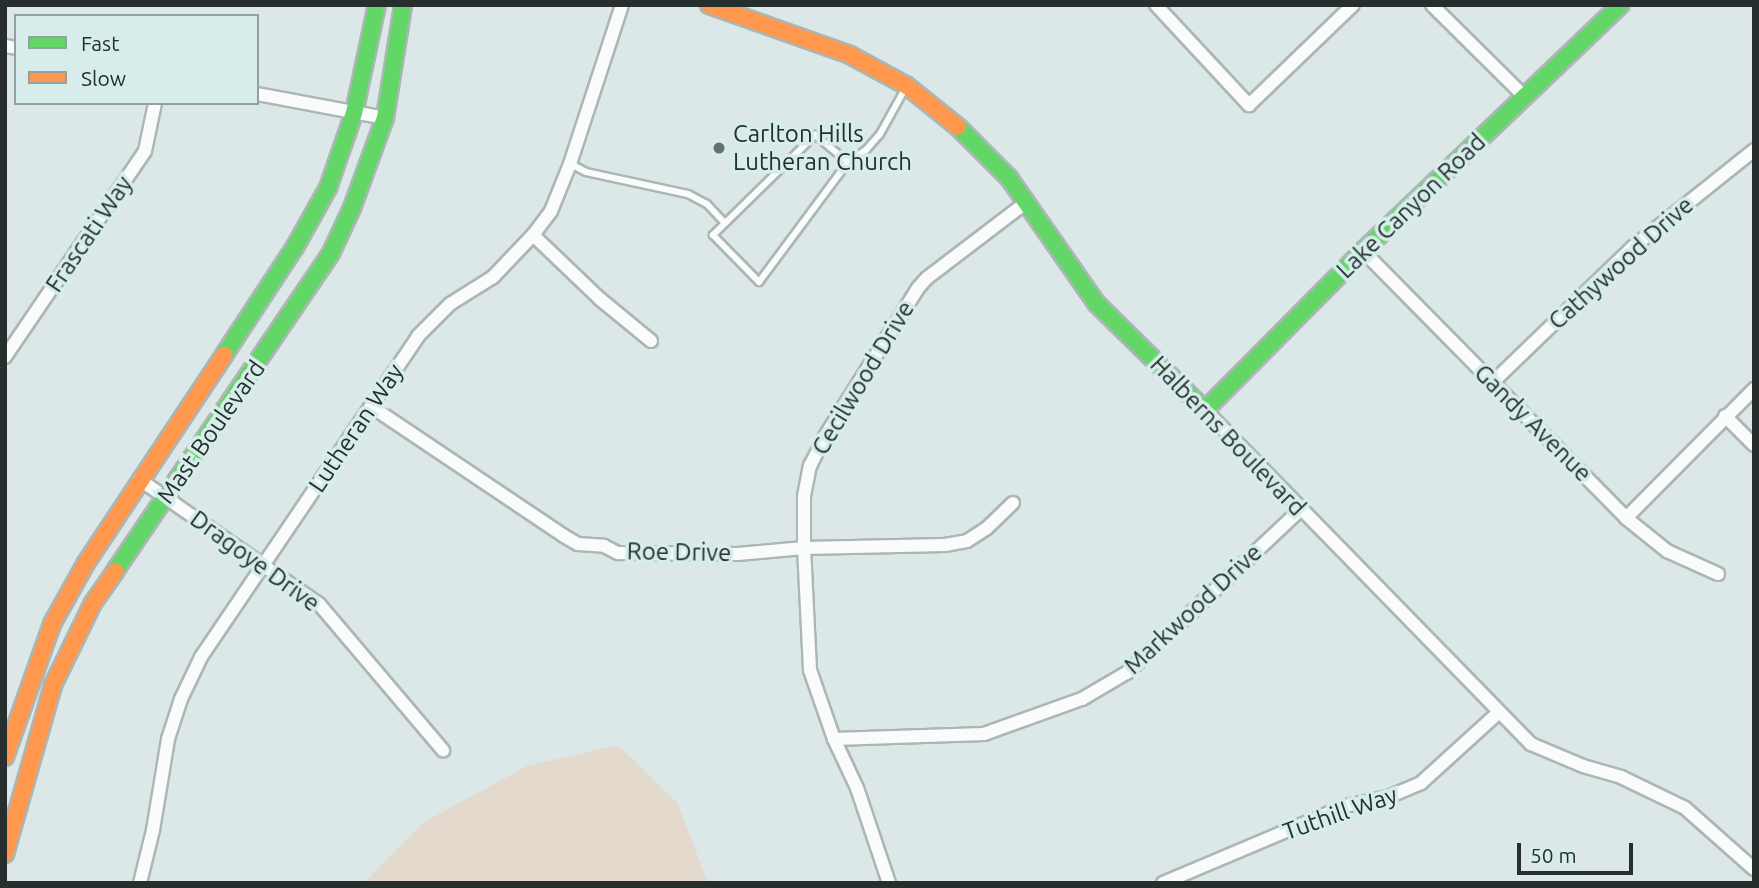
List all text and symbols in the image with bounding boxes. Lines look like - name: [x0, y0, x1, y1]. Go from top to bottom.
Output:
- legend: [14, 14, 259, 105]
- text: Fast: [81, 31, 119, 55]
- text: Slow: [81, 66, 126, 90]
- place label: Carlton Hills Lutheran Church: [733, 120, 912, 176]
- street label: Lake Canyon Road: [1331, 128, 1491, 284]
- marker: Carlton Hills Lutheran Church: [711, 140, 727, 156]
- street label: Frascati Way: [40, 170, 138, 298]
- street label: Cathywood Drive: [1543, 190, 1699, 336]
- street label: Cecilwood Drive: [806, 296, 920, 460]
- street label: Halberns Boulevard: [1144, 350, 1312, 522]
- street label: Mast Boulevard: [151, 355, 271, 509]
- street label: Lutheran Way: [303, 358, 409, 498]
- street label: Gandy Avenue: [1468, 358, 1598, 488]
- street label: Dragoye Drive: [185, 504, 325, 618]
- street label: Roe Drive: [627, 537, 731, 567]
- street label: Markwood Drive: [1118, 538, 1268, 680]
- street label: Tuthill Way: [1279, 780, 1401, 846]
- scale bar: [1521, 828, 1636, 872]
- text: 50 m: [1530, 843, 1577, 867]

